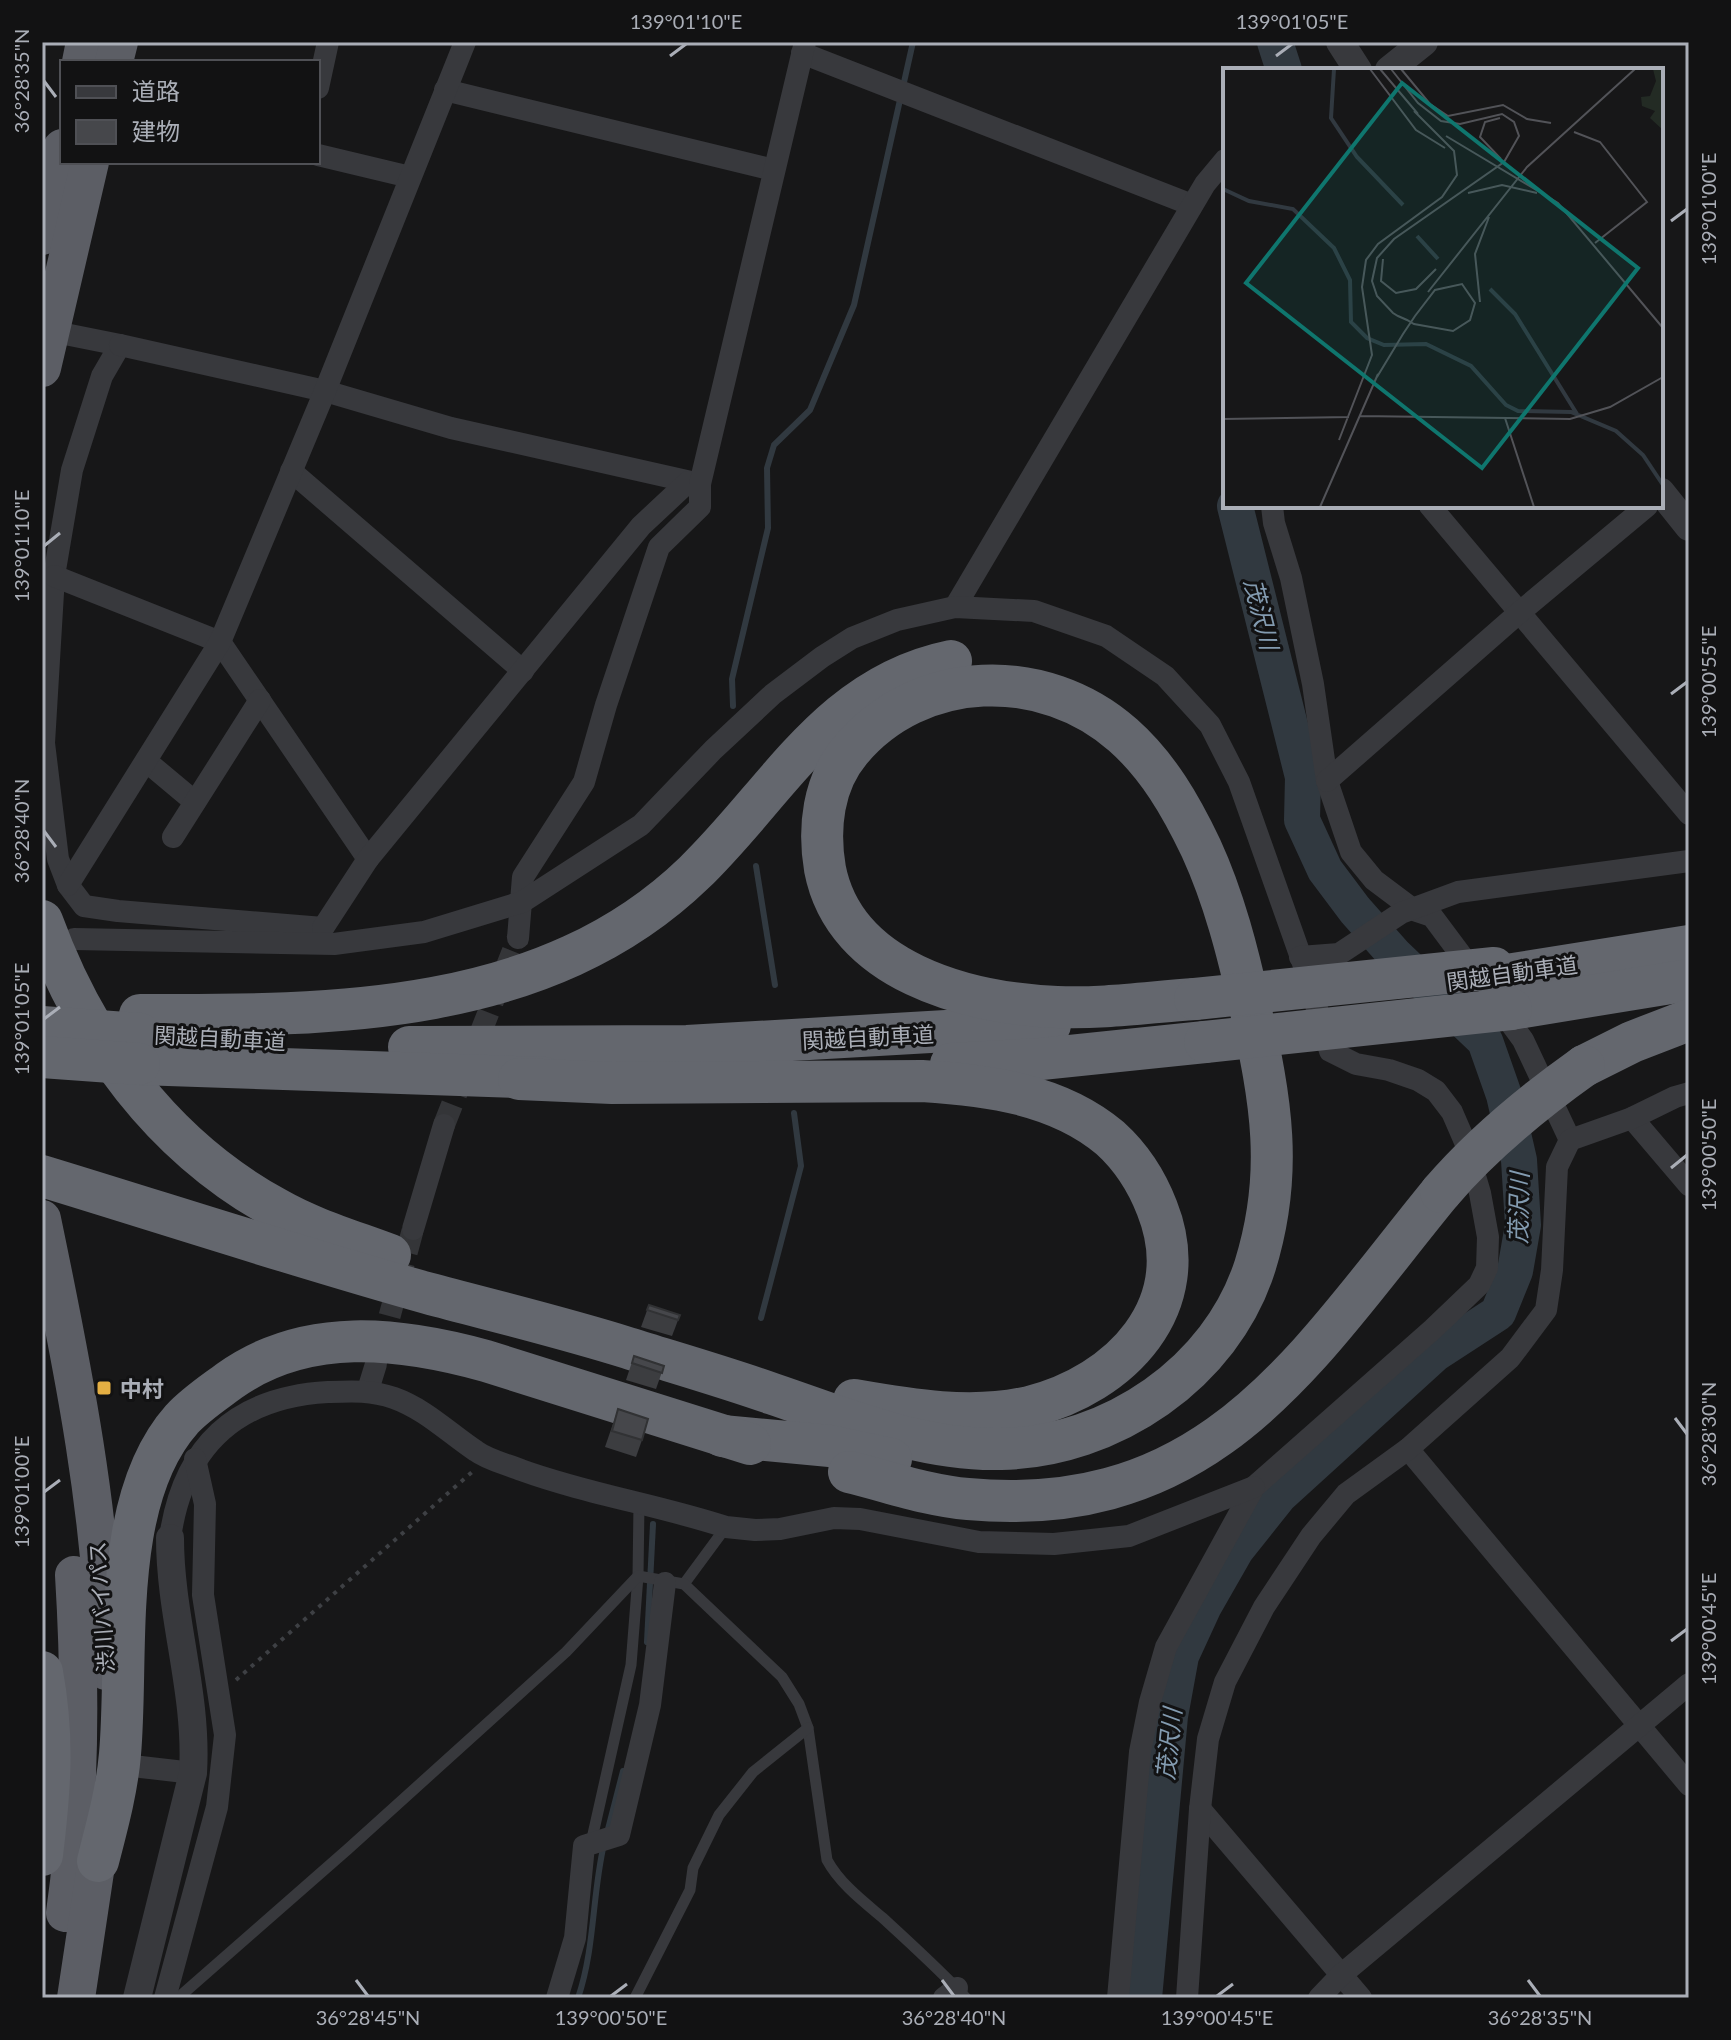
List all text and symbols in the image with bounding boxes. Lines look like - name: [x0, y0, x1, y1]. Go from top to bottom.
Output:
- text: 139°01'10"E: [630, 9, 742, 33]
- text: 139°01'05"E: [1236, 9, 1348, 33]
- text: 36°28'35"N: [9, 29, 33, 133]
- legend: [60, 60, 320, 164]
- inset map: [1223, 68, 1663, 508]
- text: 道路: [132, 76, 180, 105]
- text: 建物: [132, 116, 180, 145]
- text: 139°01'00"E: [1696, 153, 1720, 265]
- text: 139°01'10"E: [9, 490, 33, 602]
- water label: 茂沢川: [1239, 576, 1286, 655]
- text: 139°00'55"E: [1696, 626, 1720, 738]
- text: 36°28'40"N: [9, 779, 33, 883]
- street label: 関越自動車道: [1445, 950, 1579, 996]
- text: 139°01'05"E: [9, 963, 33, 1075]
- street label: 関越自動車道: [801, 1020, 935, 1054]
- street label: 関越自動車道: [153, 1021, 287, 1055]
- text: 139°00'50"E: [1696, 1099, 1720, 1211]
- water label: 茂沢川: [1503, 1169, 1533, 1244]
- place label: 中村: [120, 1375, 164, 1402]
- marker: 中村: [95, 1379, 113, 1397]
- text: 36°28'30"N: [1696, 1382, 1720, 1486]
- text: 139°01'00"E: [9, 1436, 33, 1548]
- street label: 渋川バイパス: [83, 1540, 119, 1674]
- text: 139°00'45"E: [1696, 1573, 1720, 1685]
- water label: 茂沢川: [1150, 1704, 1186, 1781]
- text: 36°28'45"N: [316, 2005, 420, 2029]
- text: 139°00'50"E: [555, 2005, 667, 2029]
- text: 36°28'40"N: [902, 2005, 1006, 2029]
- text: 139°00'45"E: [1161, 2005, 1273, 2029]
- text: 36°28'35"N: [1488, 2005, 1592, 2029]

